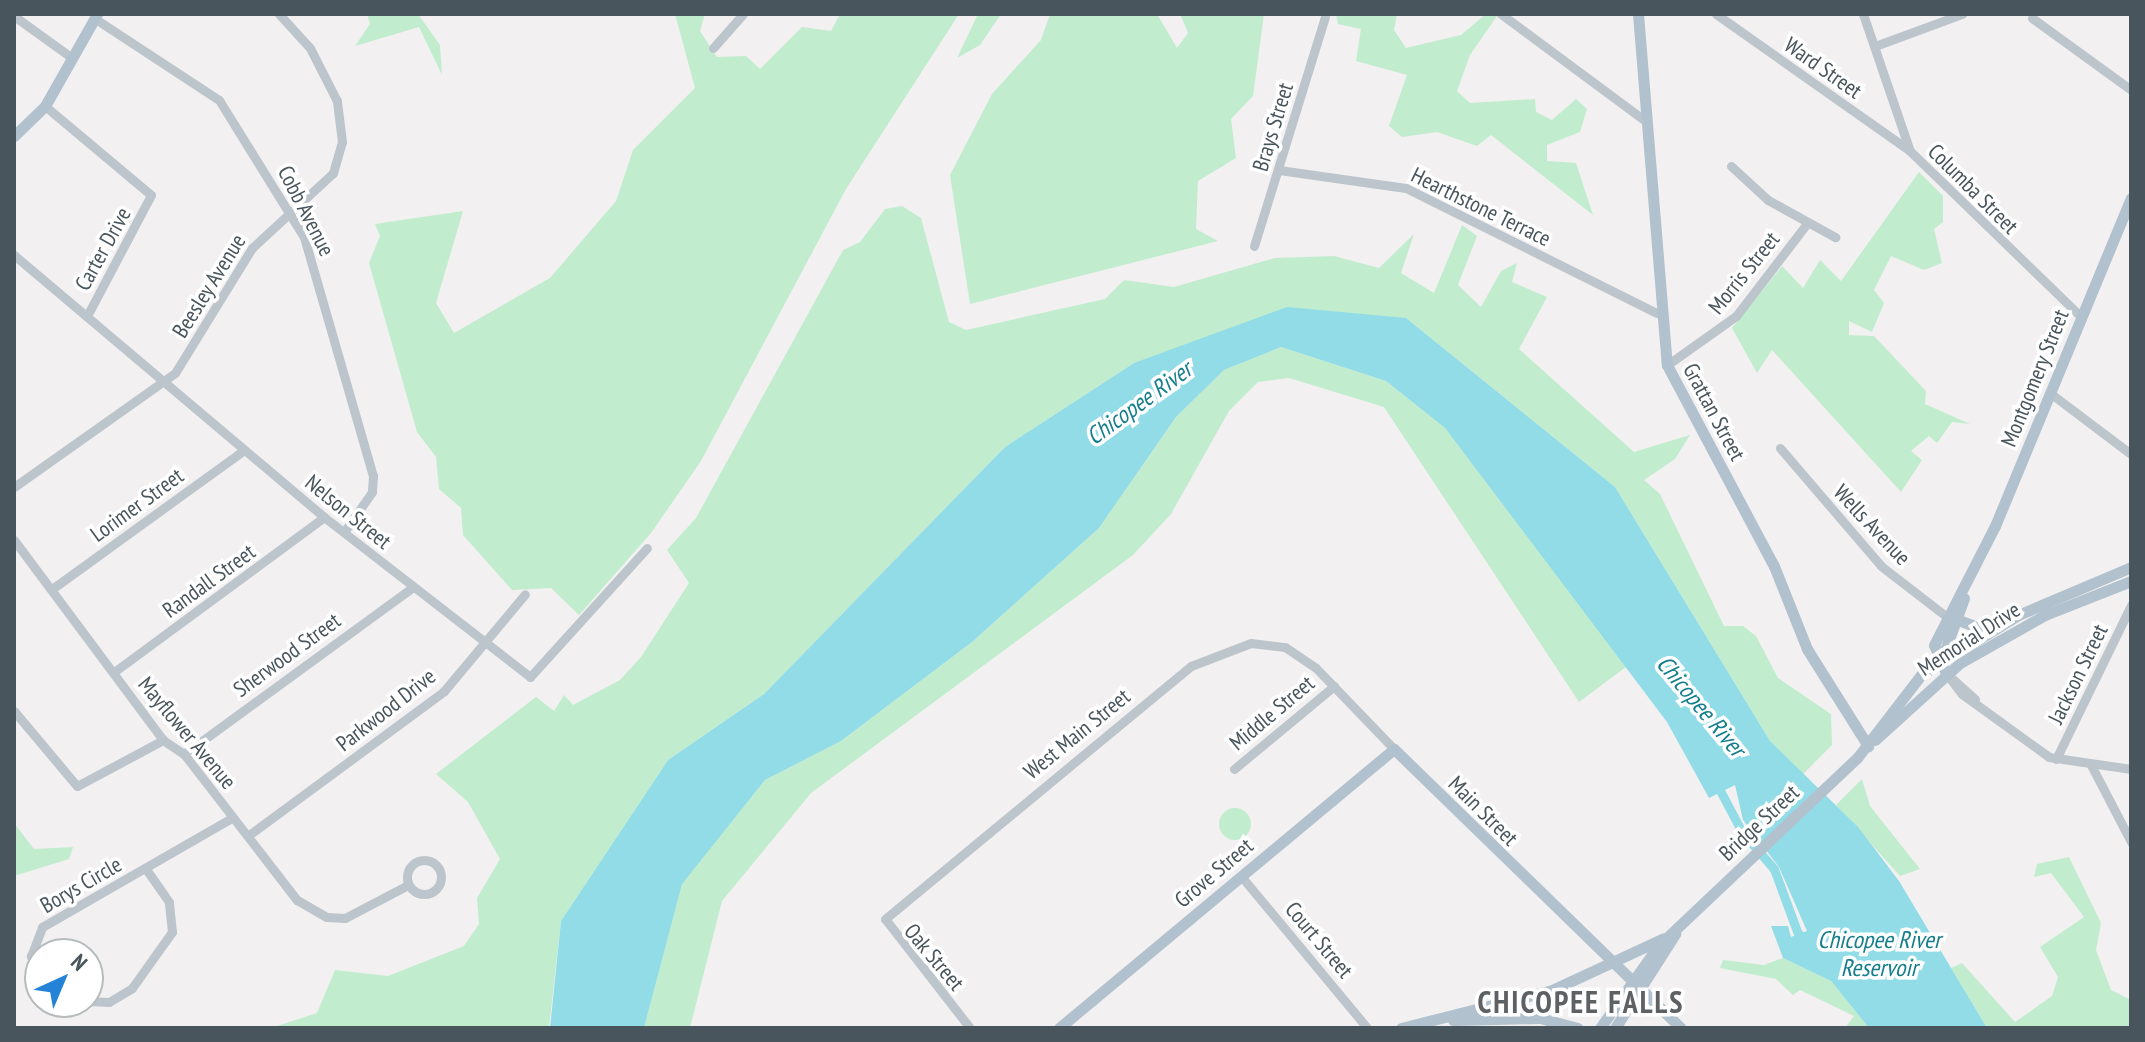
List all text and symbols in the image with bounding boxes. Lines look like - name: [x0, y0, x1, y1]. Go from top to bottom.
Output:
- street label: Ward Street: [1779, 32, 1867, 104]
- street label: Brays Street: [1247, 80, 1299, 174]
- street label: Columba Street: [1922, 138, 2024, 240]
- street label: Cobb Avenue: [272, 161, 340, 261]
- street label: Hearthstone Terrace: [1407, 162, 1555, 252]
- street label: Carter Drive: [69, 203, 137, 295]
- street label: Morris Street: [1703, 227, 1785, 319]
- street label: Beesley Avenue: [166, 229, 252, 343]
- street label: Montgomery Street: [1995, 305, 2075, 451]
- water label: Chicopee River: [1081, 355, 1197, 451]
- street label: Grattan Street: [1677, 359, 1751, 465]
- street label: Lorimer Street: [86, 463, 188, 547]
- street label: Nelson Street: [300, 469, 396, 555]
- street label: Wells Avenue: [1828, 479, 1916, 571]
- street label: Randall Street: [158, 539, 260, 623]
- street label: Memorial Drive: [1913, 596, 2025, 682]
- street label: Sherwood Street: [228, 607, 346, 703]
- street label: Jackson Street: [2043, 620, 2113, 728]
- water label: Chicopee River: [1650, 650, 1752, 762]
- street label: Parkwood Drive: [331, 663, 441, 757]
- street label: Middle Street: [1224, 670, 1320, 756]
- street label: Mayflower Avenue: [132, 671, 242, 795]
- street label: West Main Street: [1019, 683, 1135, 785]
- street label: Main Street: [1443, 771, 1523, 851]
- street label: Bridge Street: [1714, 779, 1804, 867]
- street label: Grove Street: [1170, 833, 1258, 913]
- street label: Borys Circle: [36, 851, 126, 919]
- street label: Court Street: [1280, 897, 1358, 983]
- street label: Oak Street: [898, 918, 970, 996]
- water label: Chicopee River Reservoir: [1818, 926, 1940, 982]
- north arrow: [24, 938, 104, 1018]
- text: N: [65, 948, 93, 976]
- district label: CHICOPEE FALLS: [1478, 984, 1684, 1020]

